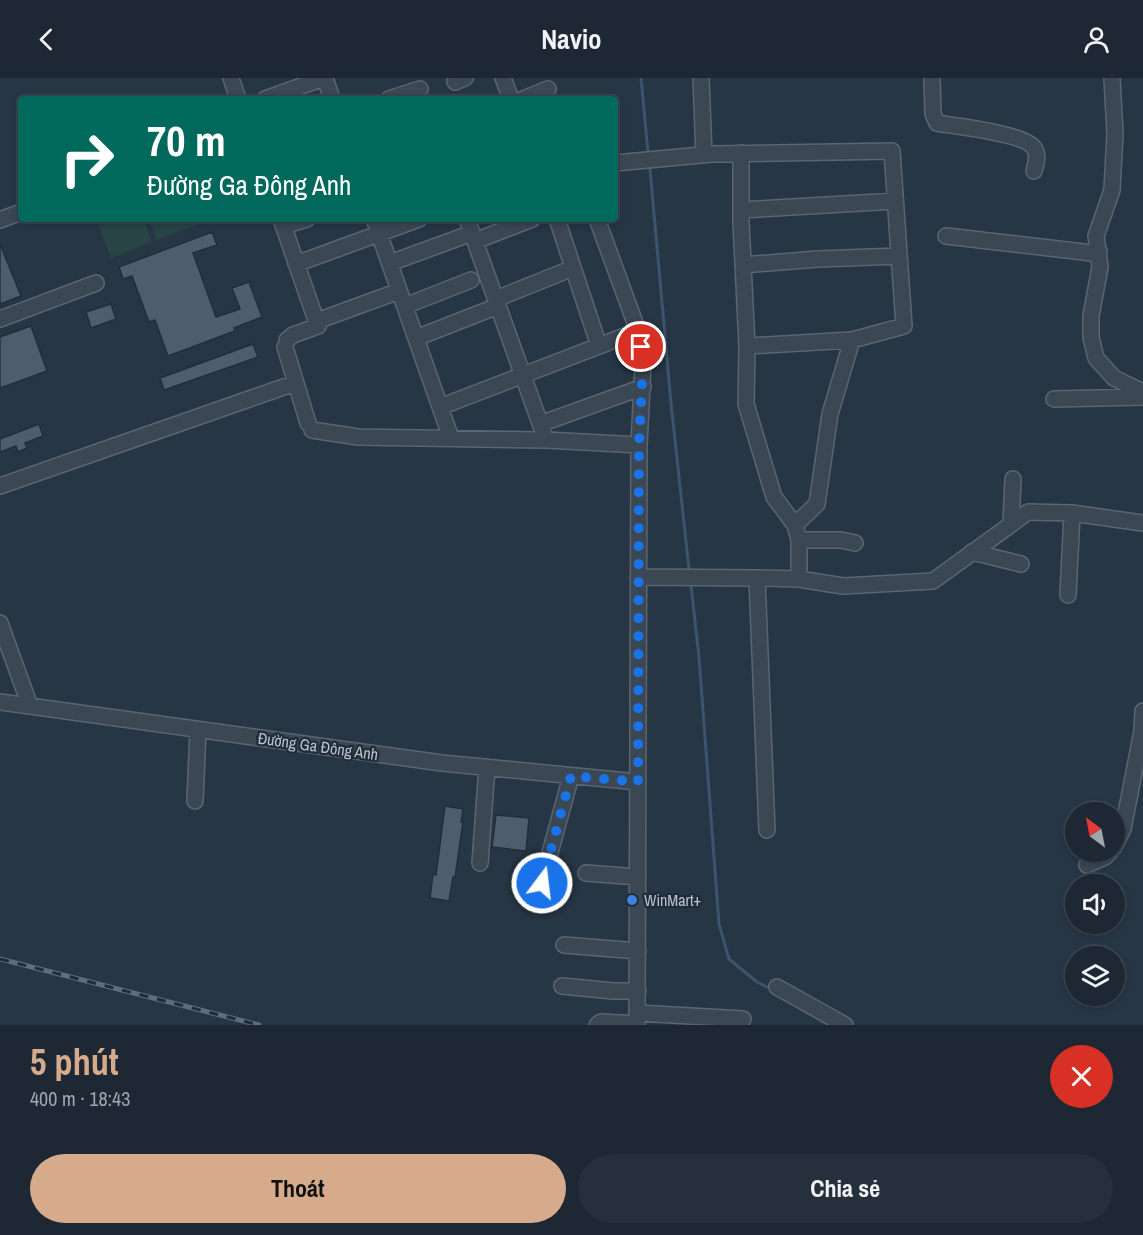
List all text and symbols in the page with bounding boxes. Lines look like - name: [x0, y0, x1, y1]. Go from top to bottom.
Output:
- text: Navio: [541, 21, 602, 57]
- icon: back: [30, 23, 63, 56]
- icon: person: [1080, 23, 1113, 56]
- text: 70 m: [147, 113, 226, 169]
- icon: right: [48, 120, 126, 198]
- text: Đường Ga Đông Anh: [147, 167, 351, 203]
- pin: [615, 321, 666, 372]
- icon: arrive: [624, 330, 657, 363]
- street label: Đường Ga Đông Anh: [257, 727, 379, 765]
- north arrow: [1065, 802, 1125, 862]
- map controls: [1065, 802, 1125, 1006]
- position arrow: [510, 851, 574, 915]
- button: sound: [1065, 874, 1125, 934]
- place label: WinMart+: [644, 889, 701, 911]
- marker: WinMart+: [625, 893, 639, 907]
- button: layers: [1065, 946, 1125, 1006]
- text: 5 phút: [30, 1038, 119, 1086]
- button: close: [1050, 1045, 1113, 1108]
- text: 400 m · 18:43: [30, 1085, 130, 1112]
- button: Thoát: [30, 1154, 566, 1223]
- button: Chia sẻ: [578, 1154, 1113, 1223]

